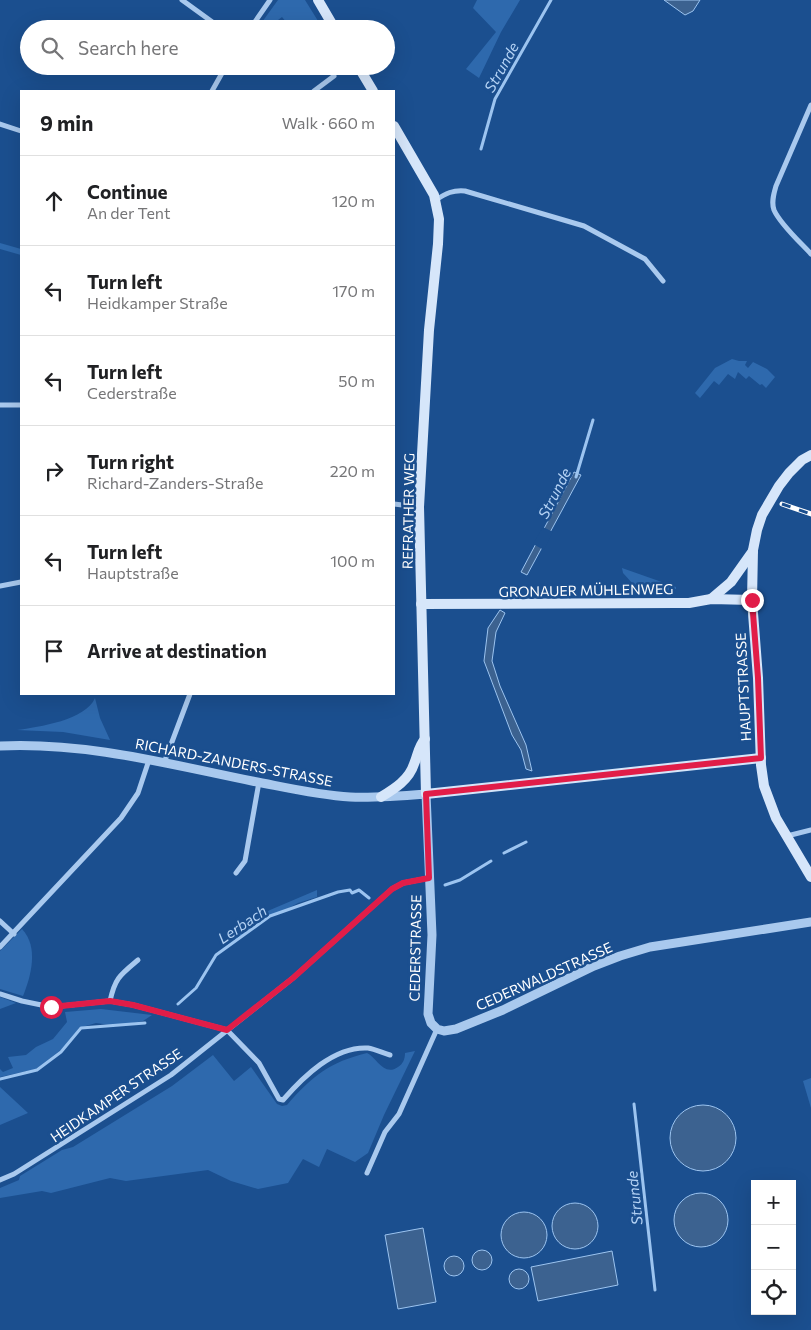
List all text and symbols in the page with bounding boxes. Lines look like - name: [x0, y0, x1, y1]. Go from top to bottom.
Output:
- search box: [20, 20, 395, 75]
- icon: search: [38, 34, 66, 62]
- text: Search here: [78, 36, 178, 59]
- water label: Strunde: [480, 39, 522, 95]
- text: 9 min: [40, 110, 93, 135]
- text: Walk · 660 m: [282, 113, 375, 132]
- text: Continue: [87, 180, 167, 203]
- icon: ahead: [40, 187, 68, 215]
- text: 120 m: [332, 191, 375, 210]
- text: An der Tent: [87, 203, 171, 222]
- text: Turn left: [87, 270, 162, 293]
- icon: left: [40, 277, 68, 305]
- text: 170 m: [332, 281, 375, 300]
- text: Heidkamper Straße: [87, 293, 228, 312]
- text: Turn left: [87, 360, 162, 383]
- icon: left: [40, 367, 68, 395]
- text: 50 m: [338, 371, 375, 390]
- text: Cederstraße: [87, 383, 177, 402]
- text: Turn right: [87, 450, 174, 473]
- street label: REFRATHER WEG: [398, 453, 418, 569]
- icon: right: [40, 457, 68, 485]
- text: 220 m: [330, 461, 375, 480]
- water label: Strunde: [534, 465, 574, 521]
- text: Richard-Zanders-Straße: [87, 473, 263, 492]
- text: Turn left: [87, 540, 162, 563]
- icon: left: [40, 547, 68, 575]
- text: 100 m: [330, 551, 375, 570]
- text: Hauptstraße: [87, 563, 179, 582]
- street label: GRONAUER MÜHLENWEG: [498, 580, 674, 600]
- route end: [741, 589, 764, 612]
- street label: HAUPTSTRASSE: [732, 632, 754, 742]
- icon: arrive: [40, 637, 68, 665]
- text: Arrive at destination: [87, 639, 267, 662]
- street label: RICHARD-ZANDERS-STRASSE: [134, 735, 334, 789]
- street label: CEDERSTRASSE: [406, 895, 424, 1001]
- water label: Lerbach: [214, 901, 270, 947]
- street label: CEDERWALDSTRASSE: [473, 938, 615, 1014]
- route start: [40, 996, 63, 1019]
- street label: HEIDKAMPER STRASSE: [47, 1044, 185, 1146]
- water label: Strunde: [622, 1170, 646, 1226]
- map controls: [751, 1180, 796, 1315]
- button: +: [751, 1180, 796, 1225]
- button: −: [751, 1225, 796, 1270]
- button: locate: [751, 1270, 796, 1315]

